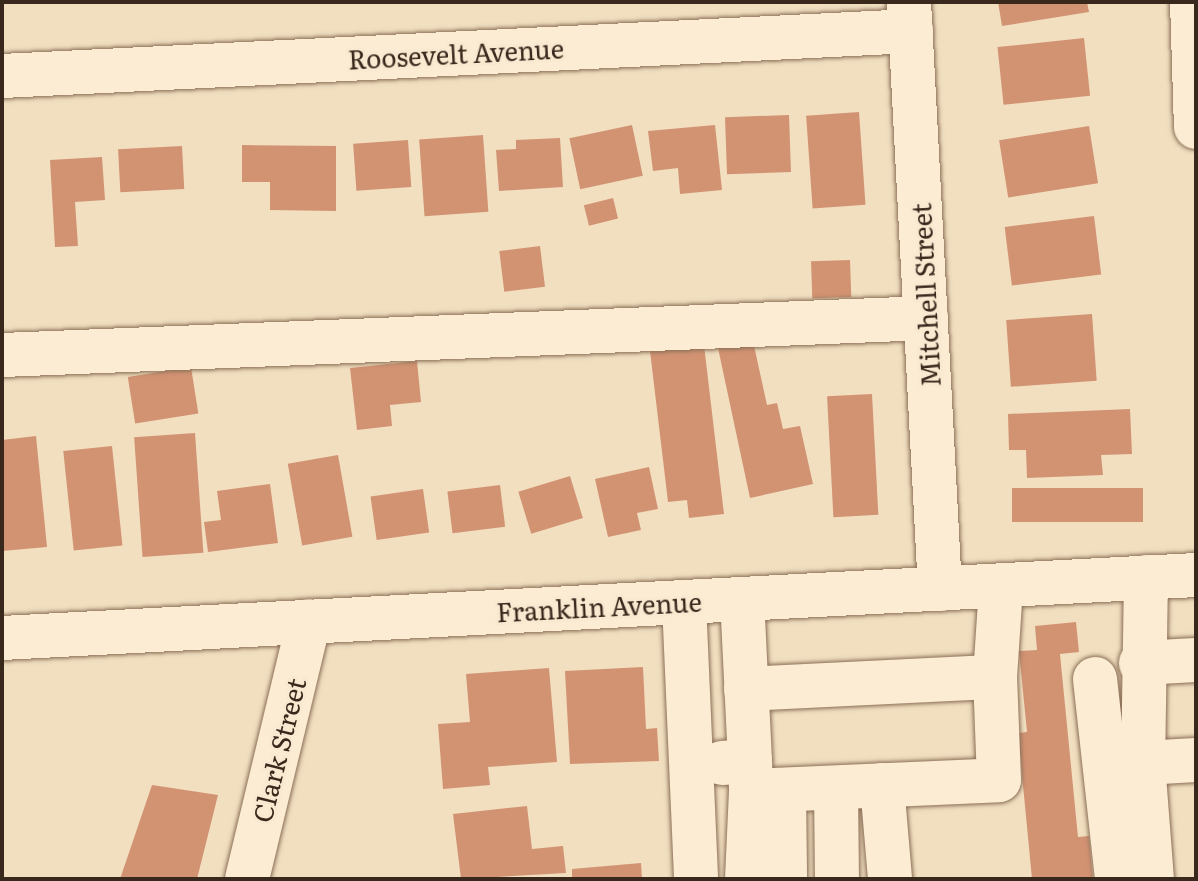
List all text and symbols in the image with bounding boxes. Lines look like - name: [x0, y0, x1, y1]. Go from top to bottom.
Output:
- street label: Roosevelt Avenue: [347, 32, 565, 74]
- street label: Mitchell Street: [905, 202, 945, 388]
- street label: Franklin Avenue: [496, 585, 702, 627]
- street label: Clark Street: [245, 675, 311, 825]

